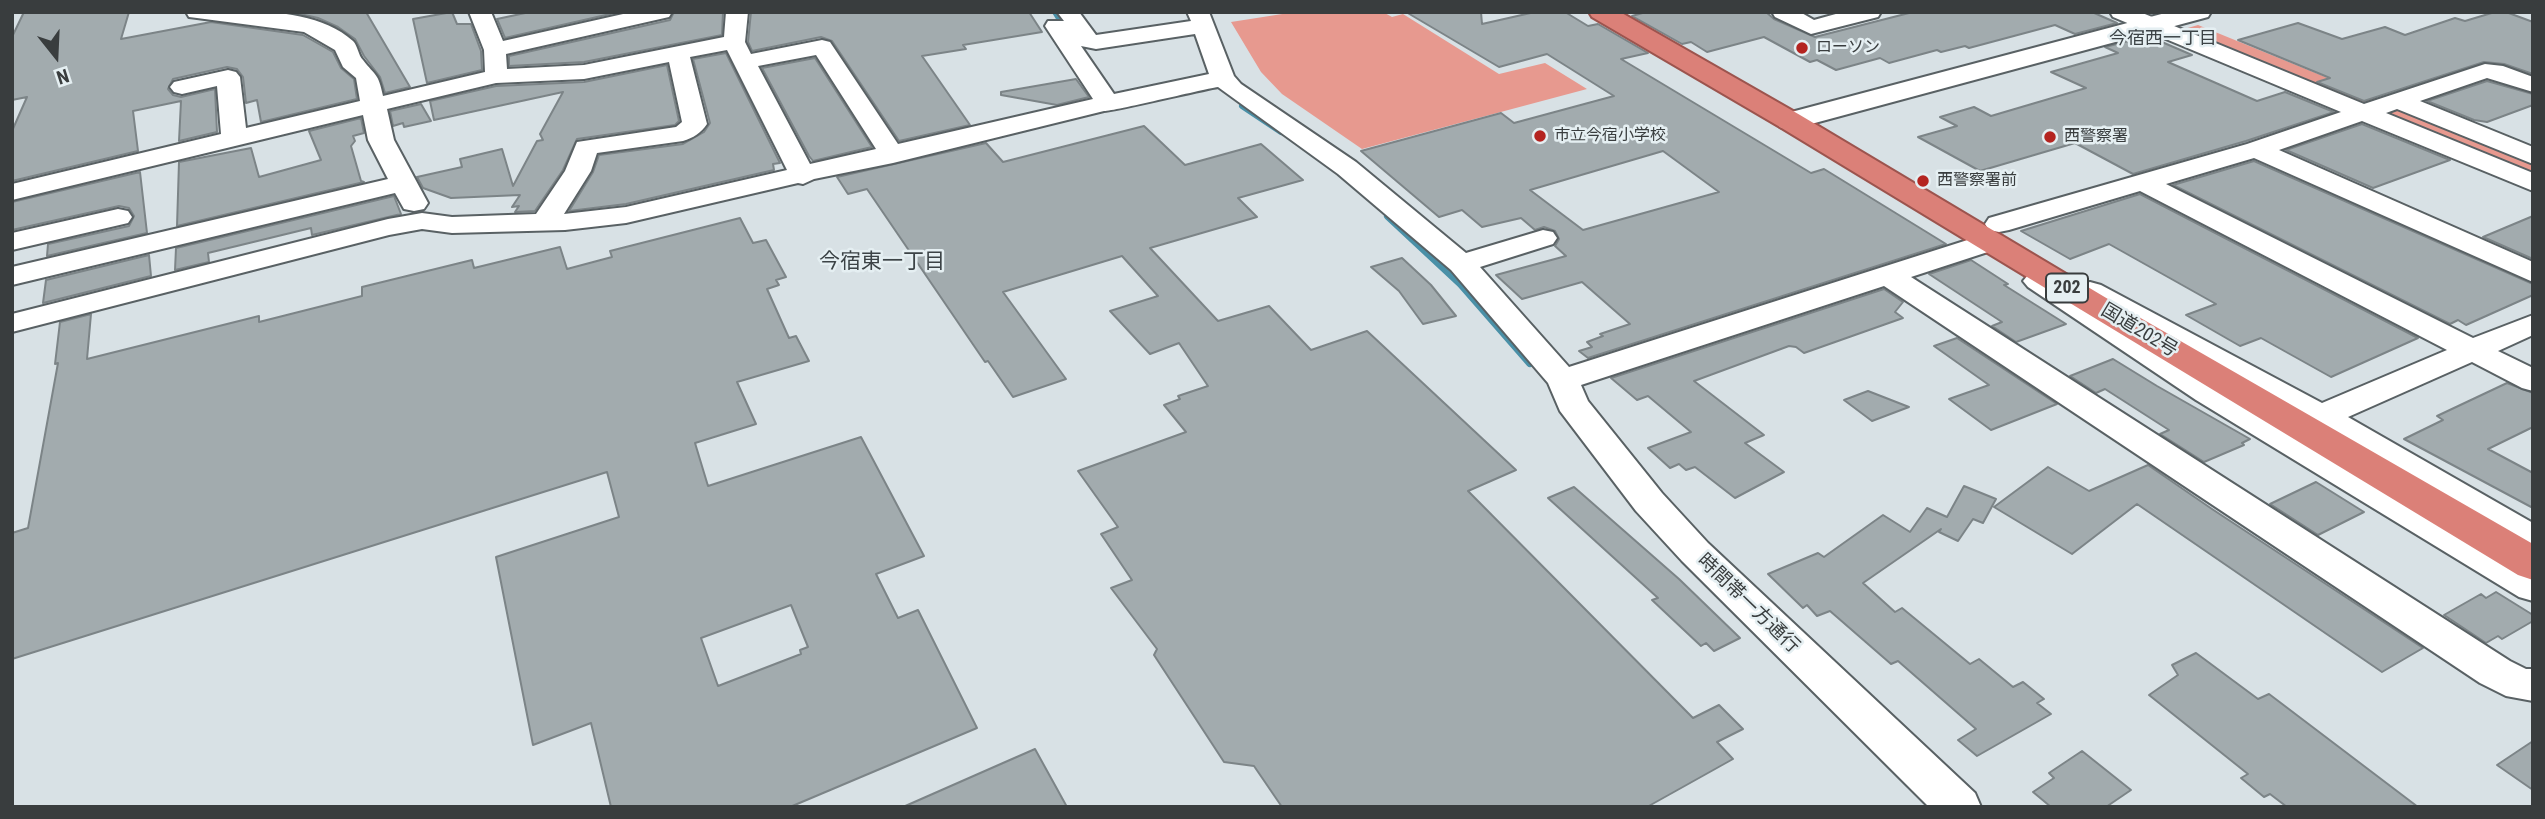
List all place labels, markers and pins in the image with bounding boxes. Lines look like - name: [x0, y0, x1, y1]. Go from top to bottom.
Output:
- place label: ローソン: [1816, 38, 1880, 58]
- marker: ローソン: [1794, 40, 1810, 56]
- place label: 市立今宿小学校: [1554, 126, 1666, 146]
- place label: 西警察署: [2064, 127, 2128, 147]
- marker: 市立今宿小学校: [1532, 128, 1548, 144]
- marker: 西警察署: [2042, 129, 2058, 145]
- place label: 西警察署前: [1937, 171, 2017, 191]
- marker: 西警察署前: [1915, 173, 1931, 189]

